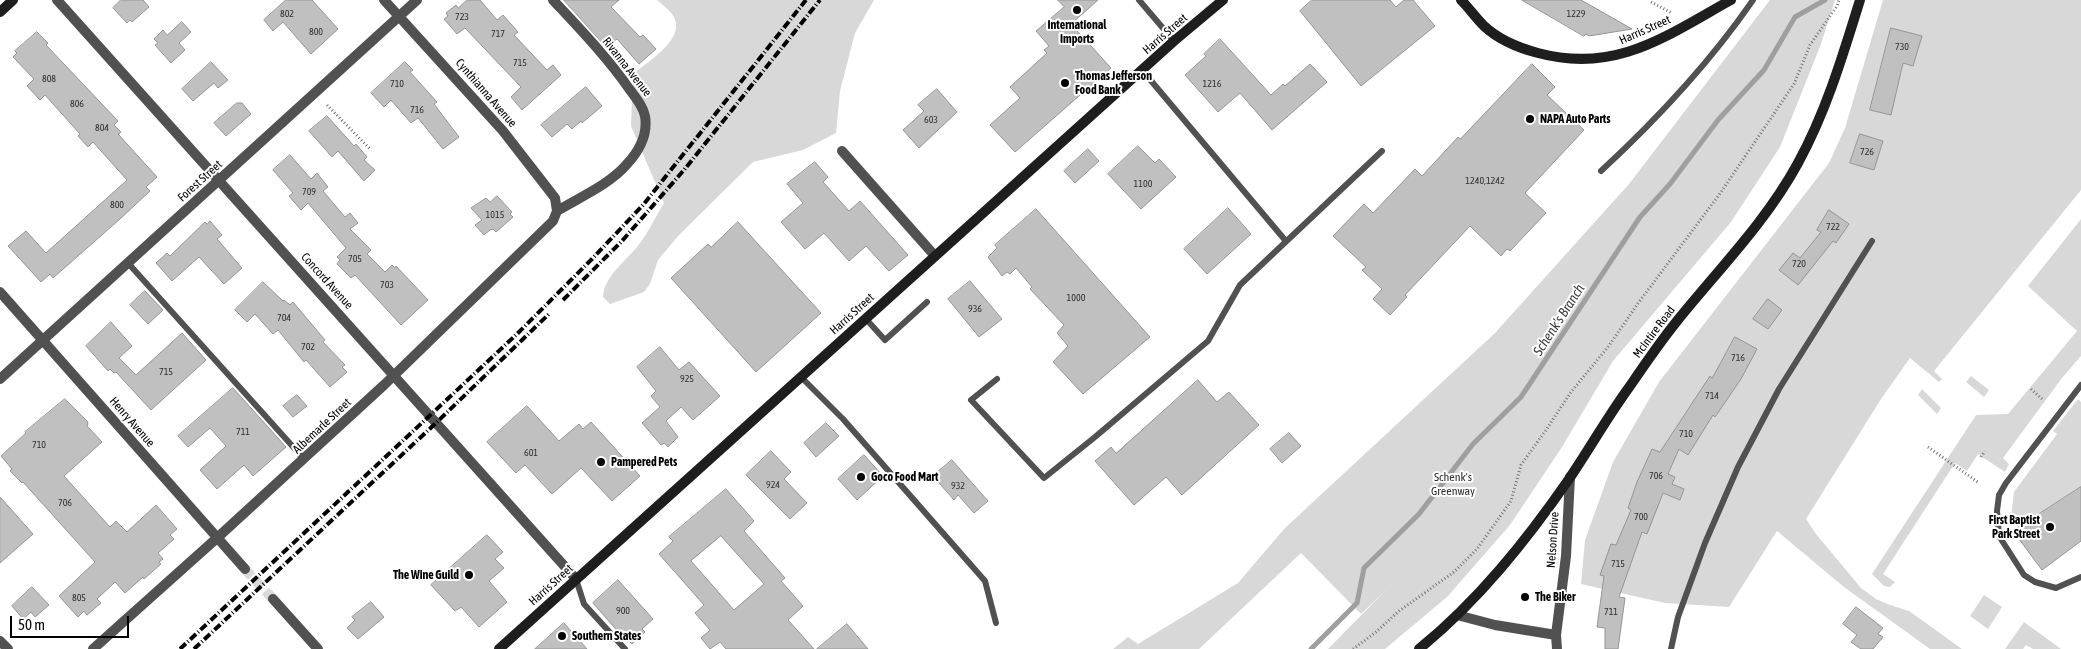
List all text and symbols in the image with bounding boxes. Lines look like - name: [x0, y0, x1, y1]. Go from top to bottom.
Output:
- marker: International Imports: [1071, 4, 1083, 16]
- house number: 802: [280, 8, 294, 20]
- house number: 1229: [1567, 8, 1585, 20]
- house number: 723: [455, 11, 469, 23]
- street label: Harris Street: [1140, 11, 1190, 57]
- street label: Harris Street: [1617, 12, 1673, 48]
- place label: International Imports: [1047, 18, 1107, 46]
- house number: 800: [309, 26, 323, 38]
- house number: 717: [491, 28, 505, 40]
- street label: Rivanna Avenue: [599, 34, 655, 100]
- house number: 730: [1895, 41, 1909, 53]
- street label: Cynthianna Avenue: [452, 56, 520, 130]
- house number: 715: [513, 57, 527, 69]
- place label: Thomas Jefferson Food Bank: [1075, 69, 1152, 97]
- house number: 808: [42, 73, 56, 85]
- marker: Thomas Jefferson Food Bank: [1059, 77, 1071, 89]
- house number: 710: [390, 78, 404, 90]
- house number: 1216: [1203, 78, 1221, 90]
- house number: 806: [70, 98, 84, 110]
- house number: 716: [410, 104, 424, 116]
- place label: NAPA Auto Parts: [1540, 112, 1611, 126]
- marker: NAPA Auto Parts: [1524, 113, 1536, 125]
- house number: 603: [924, 114, 938, 126]
- house number: 804: [95, 122, 109, 134]
- house number: 726: [1860, 146, 1874, 158]
- street label: Forest Street: [175, 157, 225, 205]
- house number: 1240,1242: [1465, 175, 1505, 187]
- house number: 1100: [1134, 178, 1152, 190]
- house number: 709: [302, 186, 316, 198]
- house number: 800: [110, 199, 124, 211]
- house number: 1015: [486, 209, 504, 221]
- house number: 722: [1826, 221, 1840, 233]
- street label: Concord Avenue: [298, 250, 356, 312]
- house number: 705: [348, 253, 362, 265]
- house number: 720: [1792, 258, 1806, 270]
- house number: 703: [380, 279, 394, 291]
- water label: Schenk's Branch: [1530, 281, 1588, 359]
- street label: Harris Street: [827, 290, 877, 338]
- house number: 1000: [1067, 292, 1085, 304]
- house number: 936: [968, 303, 982, 315]
- street label: McIntire Road: [1630, 303, 1678, 361]
- house number: 704: [277, 312, 291, 324]
- house number: 702: [301, 341, 315, 353]
- house number: 716: [1731, 352, 1745, 364]
- house number: 715: [159, 366, 173, 378]
- house number: 925: [680, 373, 694, 385]
- house number: 714: [1705, 390, 1719, 402]
- street label: Henry Avenue: [106, 394, 158, 450]
- street label: Albemarle Street: [290, 395, 354, 457]
- house number: 711: [236, 426, 250, 438]
- house number: 710: [1679, 428, 1693, 440]
- house number: 710: [32, 439, 46, 451]
- house number: 601: [524, 447, 538, 459]
- place label: Pampered Pets: [611, 455, 677, 469]
- marker: Pampered Pets: [595, 456, 607, 468]
- place label: Goco Food Mart: [871, 470, 938, 484]
- park label: Schenk's Greenway: [1431, 470, 1475, 498]
- house number: 706: [1649, 470, 1663, 482]
- marker: Goco Food Mart: [855, 471, 867, 483]
- house number: 924: [766, 479, 780, 491]
- house number: 932: [951, 480, 965, 492]
- house number: 706: [58, 497, 72, 509]
- street label: Nelson Drive: [1544, 511, 1562, 569]
- house number: 700: [1634, 511, 1648, 523]
- place label: First Baptist Park Street: [1989, 513, 2040, 541]
- marker: First Baptist Park Street: [2044, 521, 2056, 533]
- house number: 715: [1611, 558, 1625, 570]
- street label: Harris Street: [526, 561, 576, 609]
- place label: The Wine Guild: [393, 568, 459, 582]
- marker: The Wine Guild: [463, 569, 475, 581]
- place label: The Biker: [1535, 590, 1575, 604]
- marker: The Biker: [1519, 591, 1531, 603]
- house number: 805: [72, 592, 86, 604]
- house number: 900: [616, 605, 630, 617]
- scale bar: [12, 606, 131, 638]
- house number: 711: [1604, 606, 1618, 618]
- text: 50 m: [18, 616, 45, 633]
- place label: Southern States: [572, 629, 641, 643]
- marker: Southern States: [556, 630, 568, 642]

